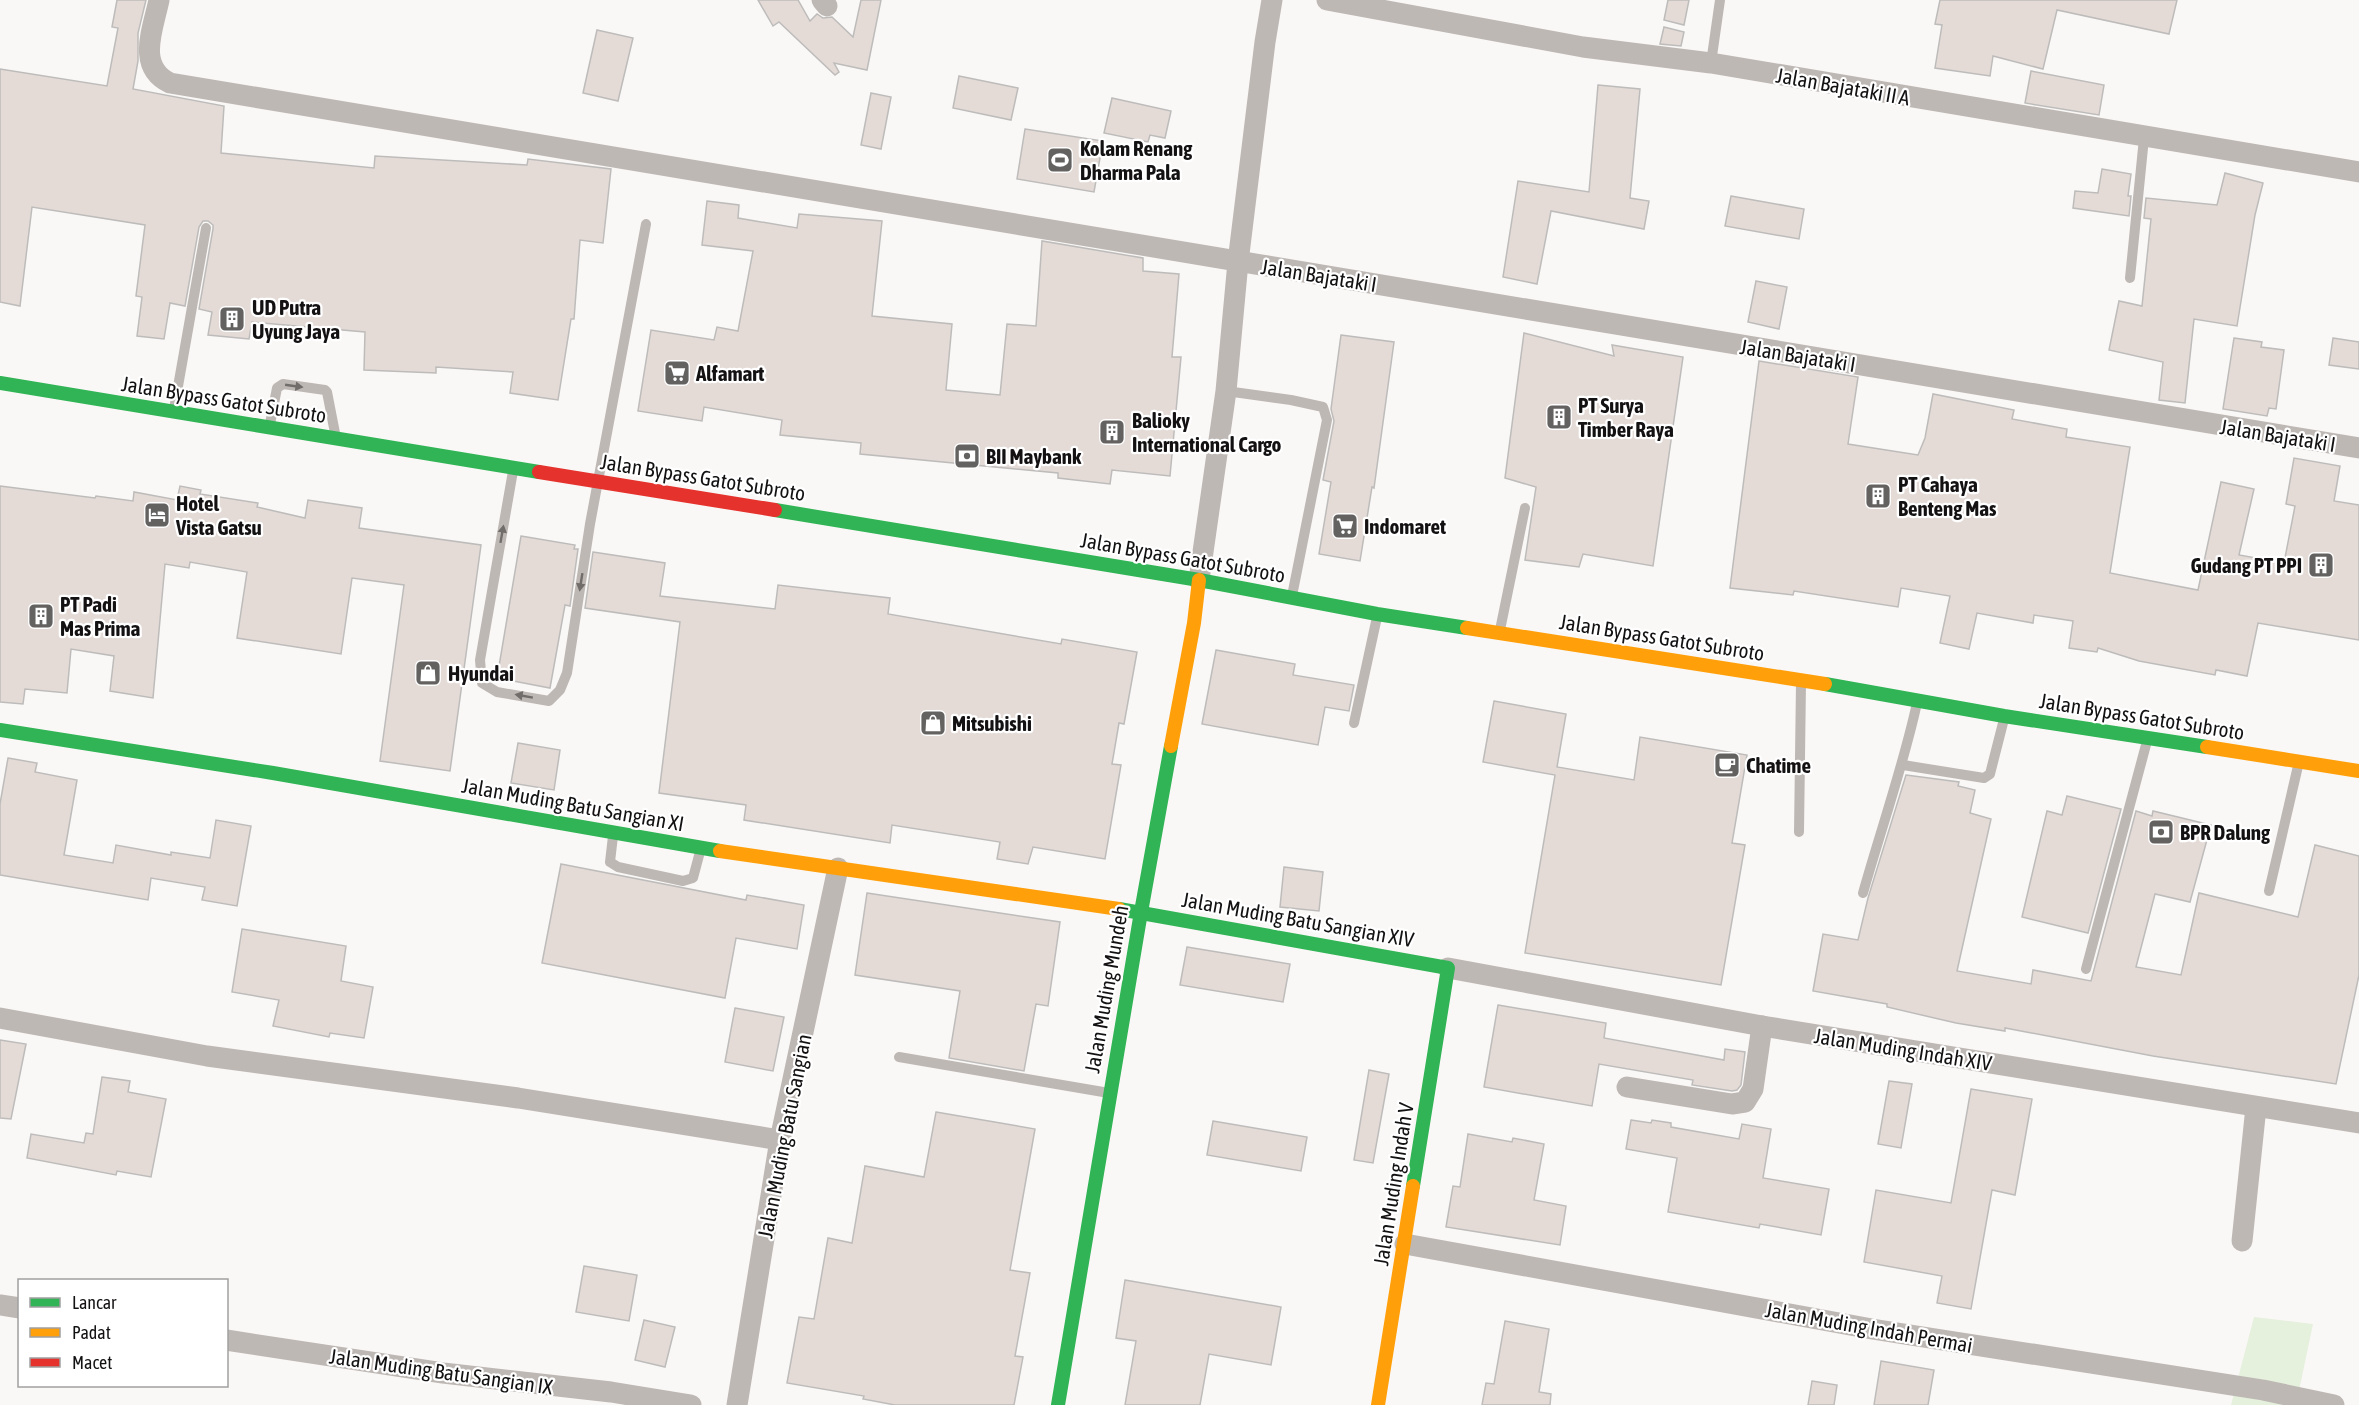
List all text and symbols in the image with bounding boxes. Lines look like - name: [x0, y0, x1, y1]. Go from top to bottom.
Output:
- street label: Jalan Bajataki II A: [1774, 62, 1912, 110]
- place label: Kolam Renang Dharma Pala: [1080, 136, 1193, 184]
- sports icon: Kolam Renang Dharma Pala: [1045, 145, 1075, 175]
- street label: Jalan Bajataki I: [1259, 254, 1379, 296]
- place label: UD Putra Uyung Jaya: [252, 295, 340, 343]
- building icon: UD Putra Uyung Jaya: [217, 304, 247, 334]
- street label: Jalan Bajataki I: [1738, 334, 1858, 376]
- supermarket icon: Alfamart: [662, 358, 692, 388]
- place label: Alfamart: [695, 361, 764, 385]
- street label: Jalan Bypass Gatot Subroto: [120, 371, 328, 427]
- one-way arrow: [285, 381, 304, 390]
- place label: PT Surya Timber Raya: [1578, 393, 1674, 441]
- building icon: PT Surya Timber Raya: [1544, 402, 1574, 432]
- place label: Balioky International Cargo: [1132, 408, 1282, 456]
- street label: Jalan Bajataki I: [2218, 414, 2338, 456]
- building icon: Balioky International Cargo: [1097, 417, 1127, 447]
- bank icon: BII Maybank: [952, 441, 982, 471]
- place label: BII Maybank: [986, 444, 1082, 468]
- street label: Jalan Bypass Gatot Subroto: [599, 449, 807, 505]
- place label: PT Cahaya Benteng Mas: [1898, 472, 1997, 520]
- building icon: PT Cahaya Benteng Mas: [1863, 481, 1893, 511]
- place label: Hotel Vista Gatsu: [175, 491, 262, 539]
- hotel icon: Hotel Vista Gatsu: [142, 500, 172, 530]
- supermarket icon: Indomaret: [1330, 511, 1360, 541]
- place label: Indomaret: [1364, 514, 1446, 538]
- one-way arrow: [498, 525, 507, 544]
- street label: Jalan Bypass Gatot Subroto: [1079, 527, 1287, 587]
- building icon: Gudang PT PPI: [2306, 550, 2336, 580]
- place label: Gudang PT PPI: [2191, 553, 2302, 577]
- one-way arrow: [576, 572, 585, 591]
- place label: PT Padi Mas Prima: [60, 592, 141, 640]
- building icon: PT Padi Mas Prima: [26, 601, 56, 631]
- street label: Jalan Bypass Gatot Subroto: [1558, 609, 1766, 665]
- shop icon: Hyundai: [413, 658, 443, 688]
- place label: Hyundai: [448, 661, 514, 685]
- street label: Jalan Bypass Gatot Subroto: [2038, 688, 2246, 744]
- one-way arrow: [514, 692, 533, 701]
- shop icon: Mitsubishi: [918, 708, 948, 738]
- place label: Mitsubishi: [952, 711, 1032, 735]
- cafe icon: Chatime: [1712, 750, 1742, 780]
- place label: Chatime: [1746, 753, 1811, 777]
- street label: Jalan Muding Batu Sangian XI: [460, 773, 686, 835]
- bank icon: BPR Dalung: [2146, 817, 2176, 847]
- place label: BPR Dalung: [2180, 820, 2271, 844]
- street label: Jalan Muding Batu Sangian XIV: [1180, 887, 1417, 951]
- street label: Jalan Muding Mundeh: [1079, 903, 1133, 1075]
- street label: Jalan Muding Indah XIV: [1813, 1023, 1994, 1075]
- street label: Jalan Muding Batu Sangian: [752, 1032, 816, 1240]
- street label: Jalan Muding Indah V: [1368, 1100, 1418, 1267]
- legend: [18, 1279, 228, 1387]
- text: Lancar: [72, 1292, 117, 1313]
- street label: Jalan Muding Indah Permai: [1764, 1297, 1974, 1357]
- text: Padat: [72, 1322, 111, 1343]
- street label: Jalan Muding Batu Sangian IX: [328, 1343, 555, 1399]
- text: Macet: [72, 1352, 112, 1373]

